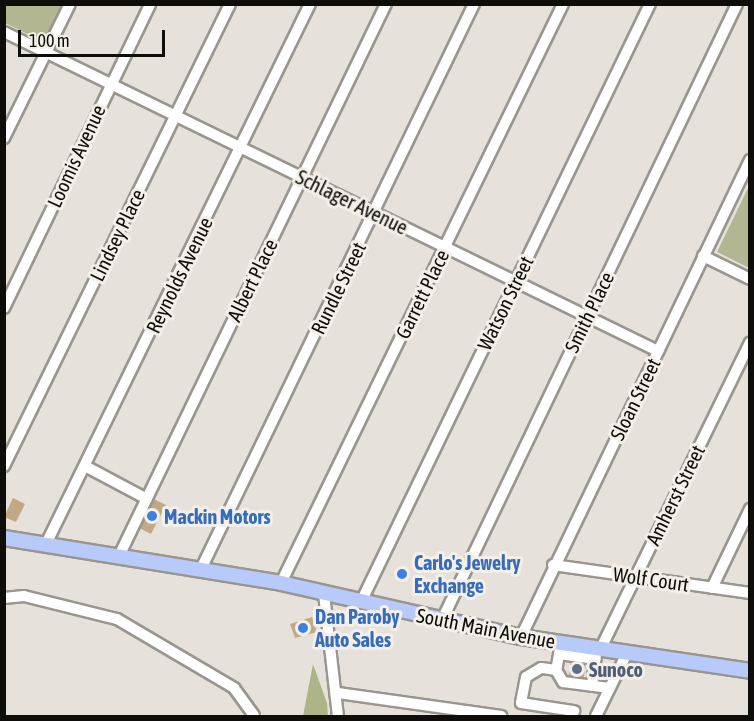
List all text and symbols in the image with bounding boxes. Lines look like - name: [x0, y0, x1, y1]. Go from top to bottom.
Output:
- scale bar: [21, 18, 168, 56]
- text: 100 m: [29, 30, 70, 51]
- street label: Loomis Avenue: [42, 101, 110, 211]
- street label: Schlager Avenue: [292, 165, 412, 239]
- street label: Lindsey Place: [84, 185, 150, 285]
- street label: Reynolds Avenue: [141, 213, 217, 337]
- street label: Albert Place: [222, 235, 282, 325]
- street label: Rundle Street: [305, 238, 371, 338]
- street label: Garrett Place: [390, 246, 454, 342]
- street label: Watson Street: [472, 252, 538, 354]
- street label: Smith Place: [559, 268, 619, 356]
- street label: Sloan Street: [605, 354, 665, 444]
- street label: Amherst Street: [640, 441, 710, 549]
- place label: Mackin Motors: [164, 504, 271, 528]
- marker: Mackin Motors: [145, 509, 159, 523]
- place label: Carlo's Jewelry Exchange: [414, 550, 521, 597]
- street label: Wolf Court: [612, 562, 690, 596]
- marker: Carlo's Jewelry Exchange: [395, 567, 409, 581]
- street label: South Main Avenue: [415, 603, 557, 653]
- place label: Dan Paroby Auto Sales: [315, 604, 399, 651]
- marker: Dan Paroby Auto Sales: [296, 621, 310, 635]
- place label: Sunoco: [589, 657, 643, 681]
- marker: Sunoco: [570, 662, 584, 676]

